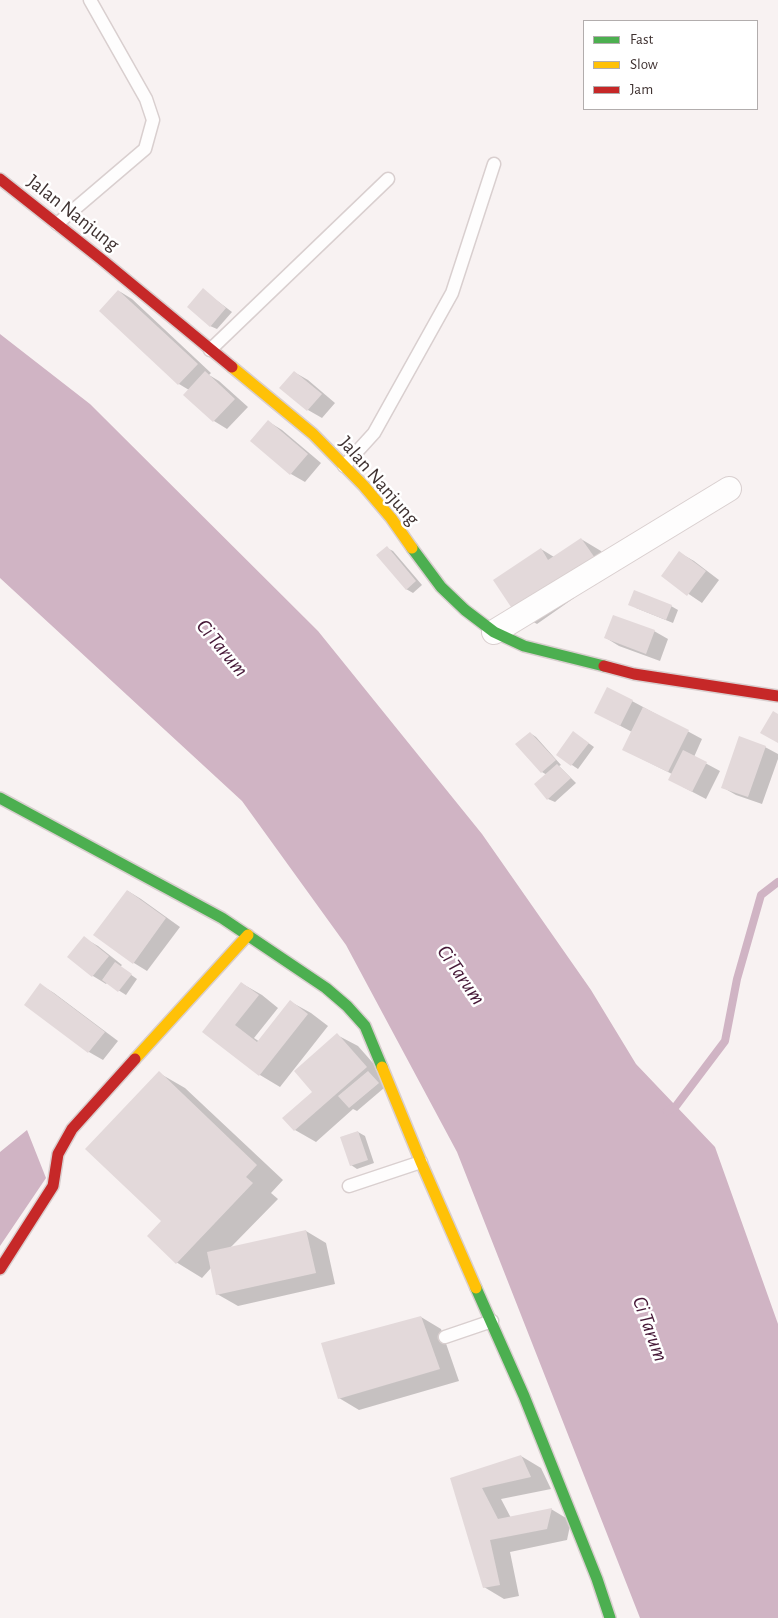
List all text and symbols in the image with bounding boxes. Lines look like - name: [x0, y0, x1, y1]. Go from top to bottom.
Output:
- legend: [583, 20, 758, 110]
- text: Fast: [630, 32, 653, 47]
- text: Slow: [630, 57, 658, 72]
- text: Jam: [630, 82, 653, 97]
- street label: Jalan Nanjung: [22, 169, 124, 257]
- street label: Jalan Nanjung: [334, 431, 424, 531]
- water label: Ci Tarum: [191, 614, 253, 682]
- water label: Ci Tarum: [431, 940, 491, 1010]
- water label: Ci Tarum: [627, 1293, 673, 1365]

